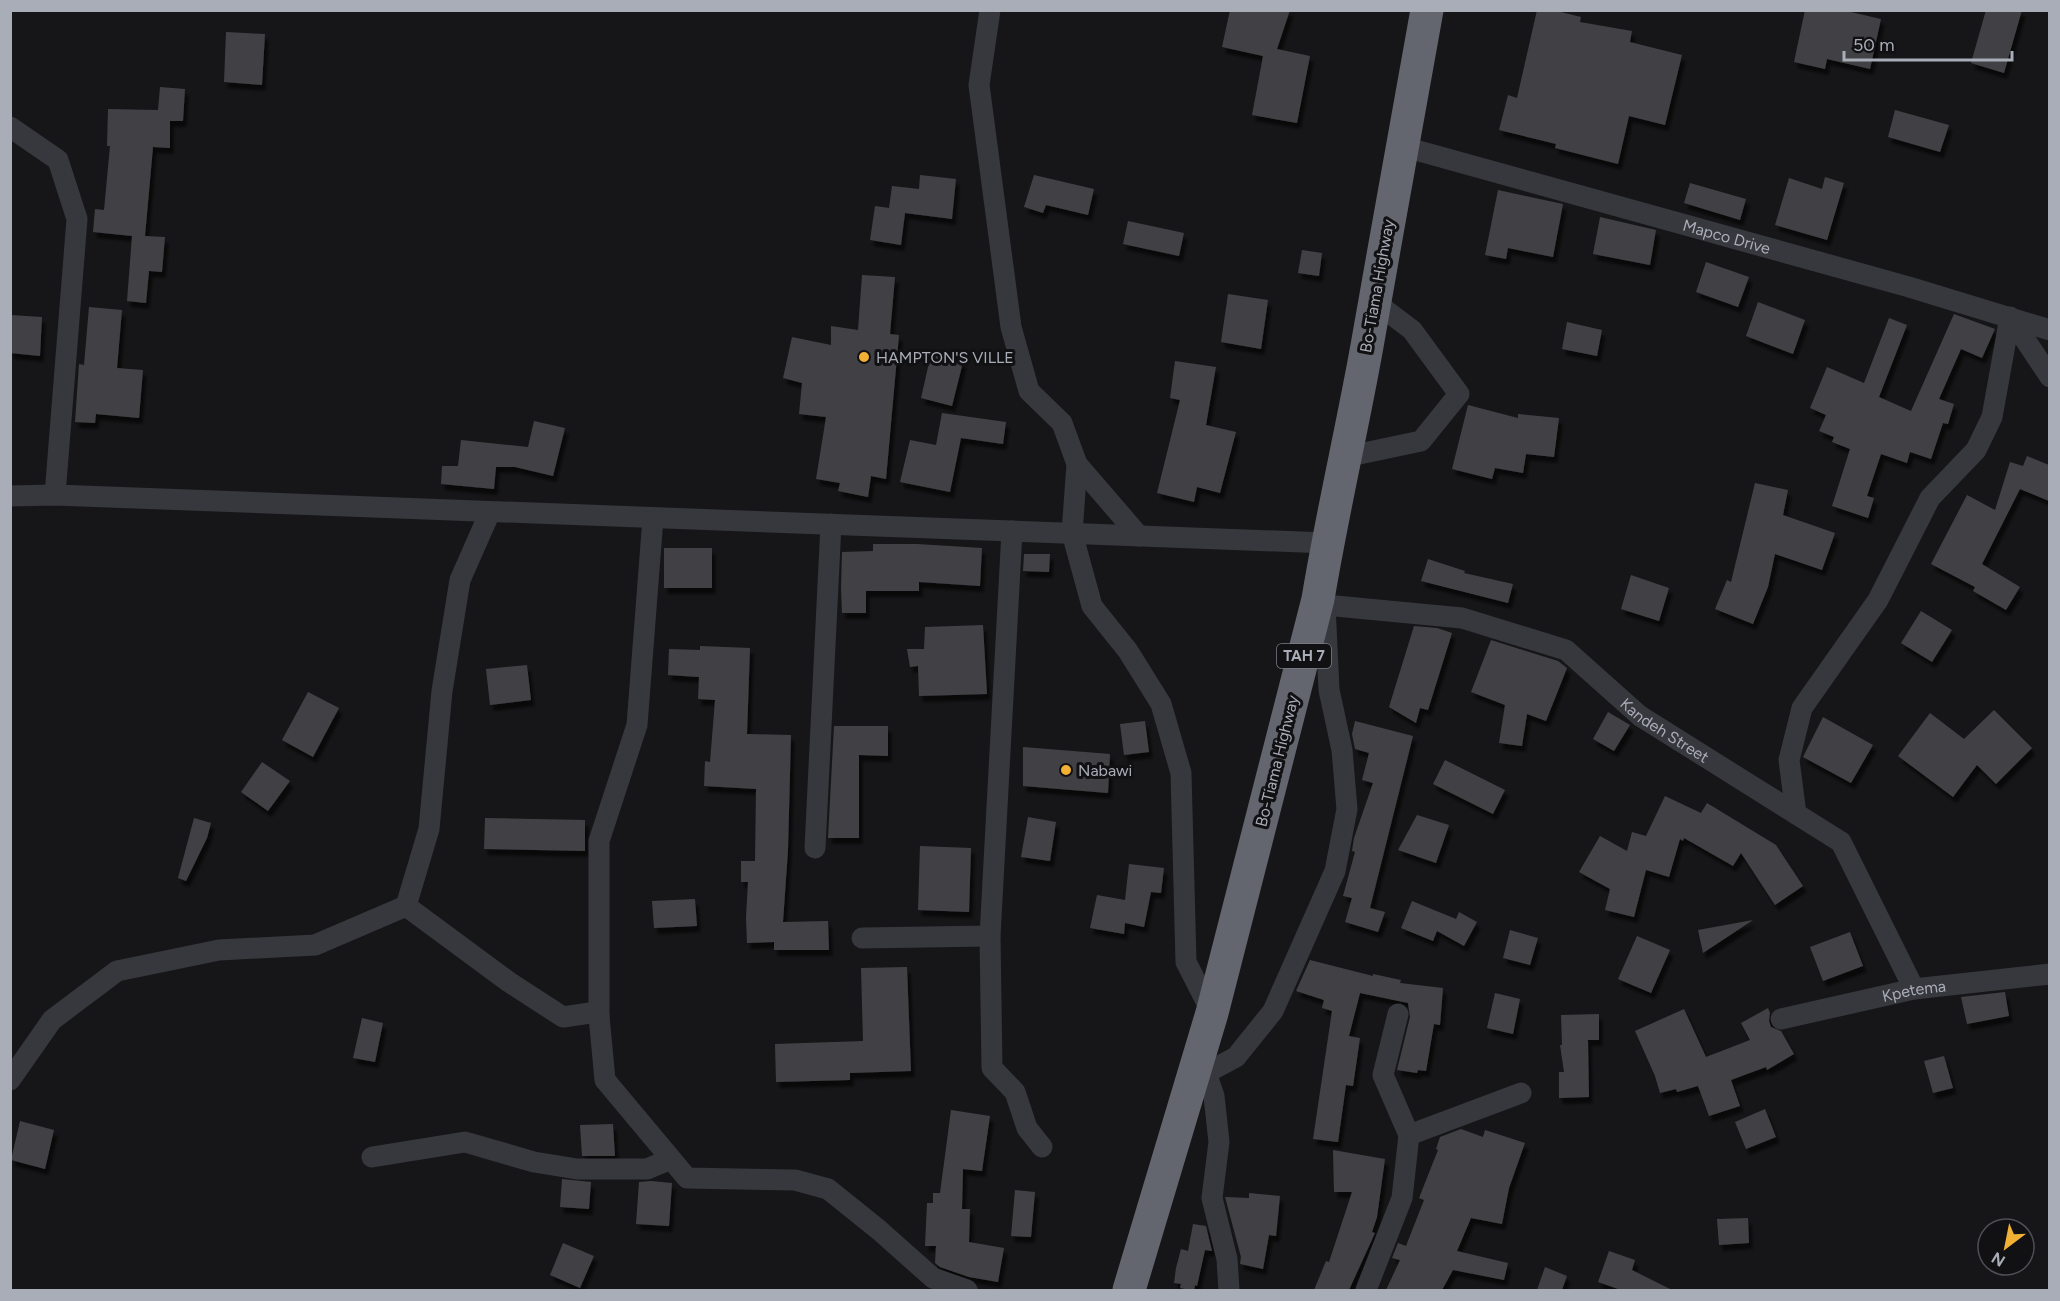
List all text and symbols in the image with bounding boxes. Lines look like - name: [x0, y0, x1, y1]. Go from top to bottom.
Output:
- scale bar: [1844, 24, 2012, 62]
- text: 50 m: [1853, 34, 1895, 56]
- street label: Mapco Drive: [1681, 215, 1773, 258]
- street label: Bo-Tiama Highway: [1356, 217, 1398, 354]
- place label: HAMPTON'S VILLE: [876, 348, 1014, 367]
- marker: HAMPTON'S VILLE: [857, 350, 871, 364]
- road number: TAH 7: [1277, 644, 1331, 668]
- street label: Bo-Tiama Highway: [1251, 693, 1303, 829]
- street label: Kandeh Street: [1617, 694, 1713, 766]
- place label: Nabawi: [1078, 761, 1132, 780]
- marker: Nabawi: [1059, 763, 1073, 777]
- street label: Kpetema: [1880, 976, 1947, 1005]
- north arrow: [1976, 1217, 2036, 1277]
- text: N: [1988, 1248, 2009, 1271]

